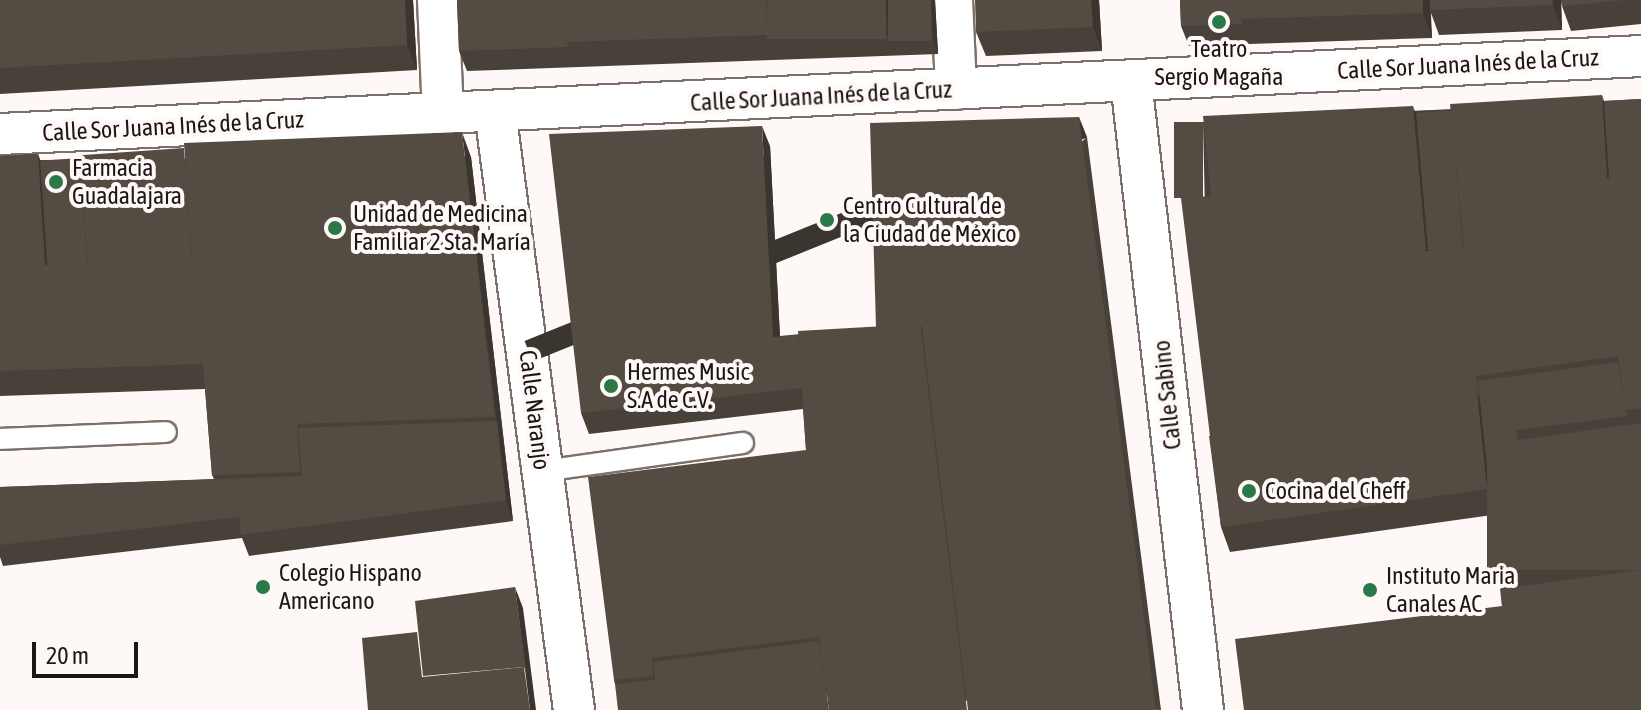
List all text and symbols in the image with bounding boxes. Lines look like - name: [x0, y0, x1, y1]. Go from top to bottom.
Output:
- marker: Teatro Sergio Magaña: [1210, 13, 1228, 31]
- place label: Teatro Sergio Magaña: [1155, 35, 1283, 91]
- street label: Calle Sor Juana Inés de la Cruz: [1337, 43, 1599, 85]
- street label: Calle Sor Juana Inés de la Cruz: [690, 75, 952, 117]
- street label: Calle Sor Juana Inés de la Cruz: [42, 105, 304, 147]
- place label: Farmacia Guadalajara: [72, 154, 182, 210]
- marker: Farmacia Guadalajara: [47, 173, 65, 191]
- place label: Centro Cultural de la Ciudad de México: [843, 192, 1017, 248]
- place label: Unidad de Medicina Familiar 2 Sta. María: [353, 200, 531, 256]
- marker: Centro Cultural de la Ciudad de México: [818, 211, 836, 229]
- marker: Unidad de Medicina Familiar 2 Sta. María: [324, 217, 346, 239]
- street label: Calle Sabino: [1147, 339, 1187, 451]
- street label: Calle Naranjo: [513, 349, 557, 471]
- place label: Hermes Music S.A de C.V.: [627, 358, 749, 414]
- marker: Hermes Music S.A de C.V.: [602, 377, 620, 395]
- place label: Cocina del Cheff: [1265, 477, 1406, 505]
- marker: Cocina del Cheff: [1240, 482, 1258, 500]
- place label: Colegio Hispano Americano: [279, 559, 422, 615]
- place label: Instituto Maria Canales AC: [1386, 562, 1515, 618]
- marker: Colegio Hispano Americano: [254, 578, 272, 596]
- marker: Instituto Maria Canales AC: [1361, 581, 1379, 599]
- scale bar: [36, 626, 142, 676]
- text: 20 m: [46, 642, 89, 669]

